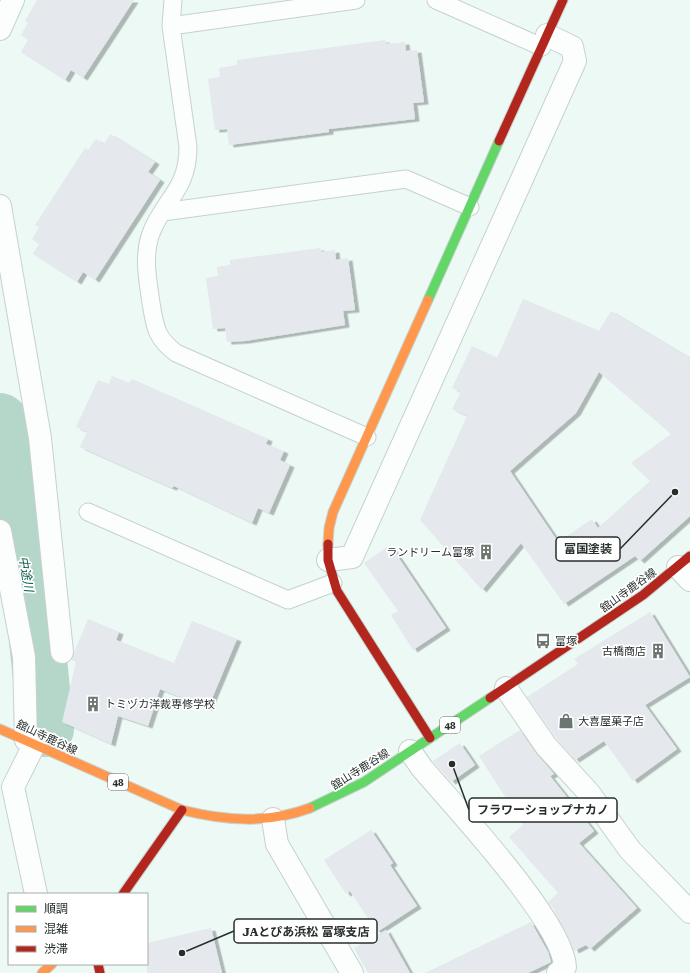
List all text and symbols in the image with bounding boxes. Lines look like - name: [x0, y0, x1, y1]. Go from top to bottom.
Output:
- callout: 富国塗装: [556, 537, 620, 561]
- text: 富国塗装: [564, 542, 612, 556]
- building icon: ランドリーム富塚: [477, 543, 495, 561]
- place label: ランドリーム富塚: [386, 546, 474, 559]
- water label: 中途川: [16, 555, 36, 595]
- street label: 舘山寺鹿谷線: [598, 566, 659, 615]
- bus stop icon: 富塚: [534, 632, 552, 650]
- place label: 富塚: [555, 635, 577, 648]
- building icon: 古橋商店: [649, 642, 667, 660]
- place label: 古橋商店: [602, 645, 646, 658]
- building icon: トミヅカ洋裁専修学校: [84, 695, 102, 713]
- place label: トミヅカ洋裁専修学校: [105, 698, 215, 711]
- shop icon: 大喜屋菓子店: [557, 712, 575, 730]
- place label: 大喜屋菓子店: [578, 715, 644, 728]
- road number: 48: [440, 717, 460, 733]
- street label: 舘山寺鹿谷線: [14, 718, 79, 757]
- street label: 舘山寺鹿谷線: [329, 746, 392, 792]
- road number: 48: [108, 774, 128, 790]
- callout: フラワーショップナカノ: [469, 798, 617, 822]
- text: フラワーショップナカノ: [477, 803, 609, 817]
- legend: [8, 893, 148, 965]
- text: 順調: [44, 902, 68, 916]
- callout: JAとぴあ浜松 富塚支店: [234, 919, 377, 943]
- text: 混雑: [44, 922, 68, 936]
- text: JAとぴあ浜松 富塚支店: [243, 925, 369, 939]
- text: 渋滞: [44, 942, 68, 956]

